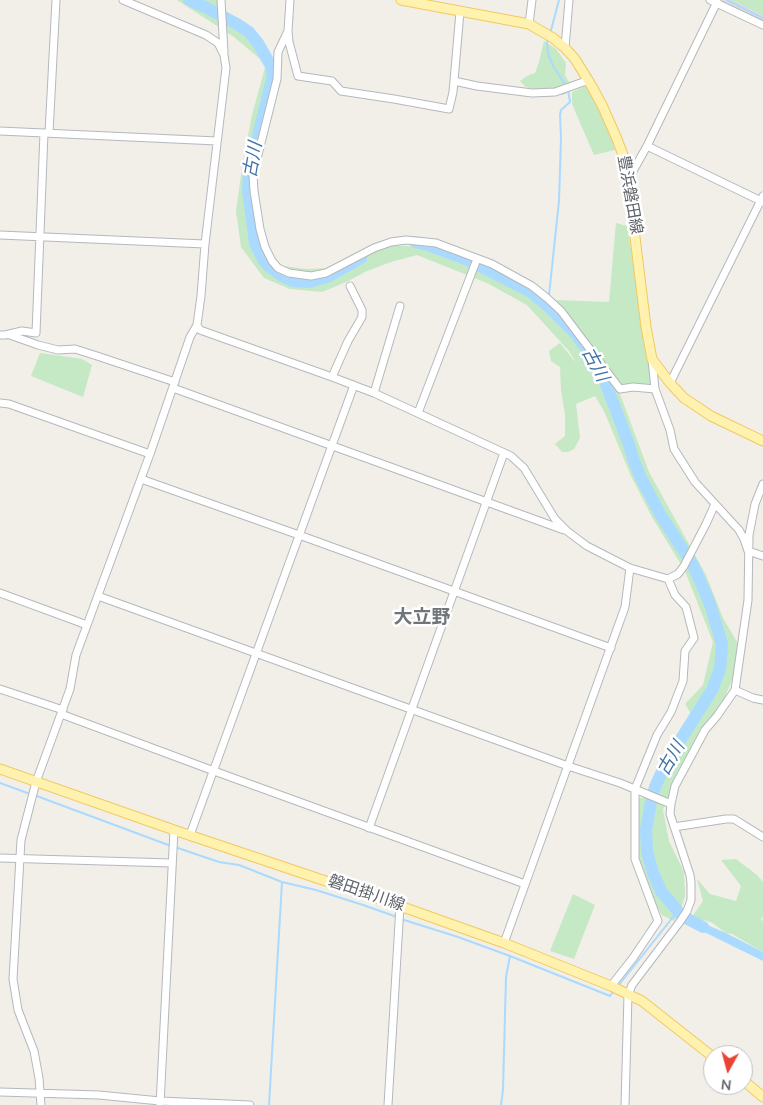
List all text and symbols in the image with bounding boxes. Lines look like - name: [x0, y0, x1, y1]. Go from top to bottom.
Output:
- water label: 古川: [240, 140, 268, 180]
- street label: 豊浜磐田線: [613, 154, 645, 236]
- water label: 古川: [576, 344, 612, 386]
- district label: 大立野: [394, 607, 450, 629]
- water label: 古川: [654, 738, 690, 780]
- street label: 磐田掛川線: [325, 872, 407, 916]
- north arrow: [703, 1045, 753, 1095]
- text: N: [720, 1074, 733, 1094]

